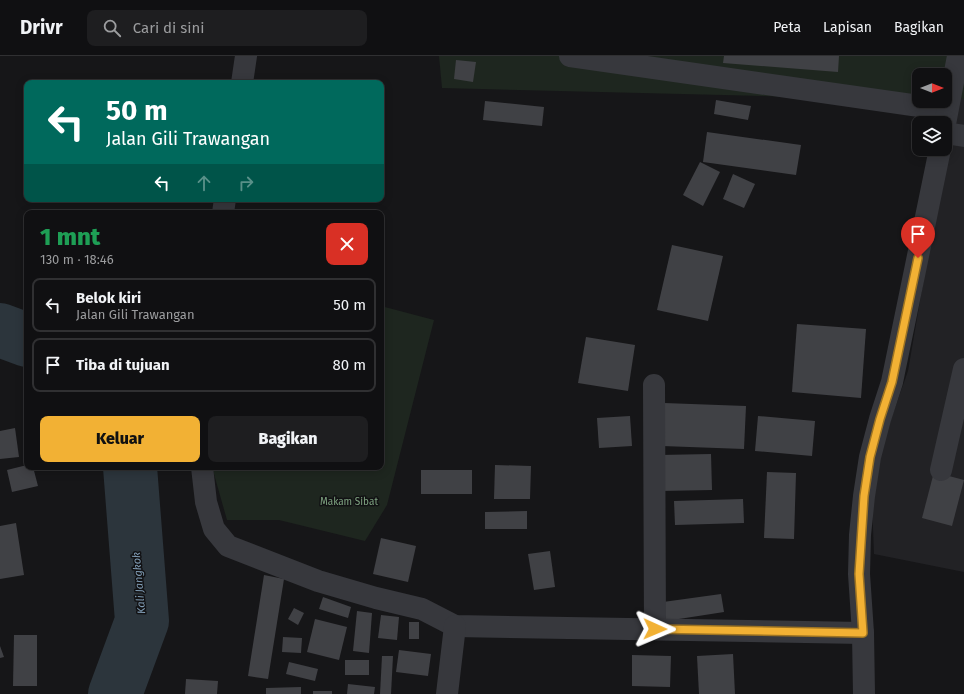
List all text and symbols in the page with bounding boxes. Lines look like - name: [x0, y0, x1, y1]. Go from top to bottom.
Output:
- search box: [87, 10, 367, 46]
- text: Drivr: [20, 16, 63, 39]
- icon: search: [101, 17, 123, 39]
- text: Cari di sini: [133, 19, 205, 37]
- text: Peta: [773, 19, 801, 36]
- text: Lapisan: [823, 19, 872, 36]
- text: Bagikan: [894, 19, 944, 36]
- north arrow: [912, 68, 952, 108]
- map controls: [912, 68, 952, 156]
- text: 50 m: [106, 94, 168, 127]
- icon: left: [40, 96, 92, 148]
- button: layers: [912, 116, 952, 156]
- text: Jalan Gili Trawangan: [106, 128, 270, 150]
- icon: left: [151, 172, 173, 194]
- icon: ahead: [193, 172, 215, 194]
- icon: right: [235, 172, 257, 194]
- pin: [901, 217, 935, 258]
- text: 1 mnt: [40, 223, 100, 251]
- button: close: [326, 223, 368, 265]
- icon: arrive: [907, 223, 929, 245]
- text: 130 m · 18:46: [40, 252, 114, 267]
- text: Belok kiri: [76, 289, 141, 307]
- icon: left: [42, 294, 64, 316]
- text: 50 m: [333, 296, 366, 314]
- text: Jalan Gili Trawangan: [76, 307, 195, 322]
- icon: arrive: [42, 354, 64, 376]
- text: Tiba di tujuan: [76, 356, 170, 374]
- text: 80 m: [333, 356, 366, 374]
- button: Keluar: [40, 416, 200, 462]
- button: Bagikan: [208, 416, 368, 462]
- park label: Makam Sibat: [320, 496, 378, 508]
- water label: Kali Jangkok: [130, 551, 148, 615]
- position arrow: [634, 608, 676, 650]

